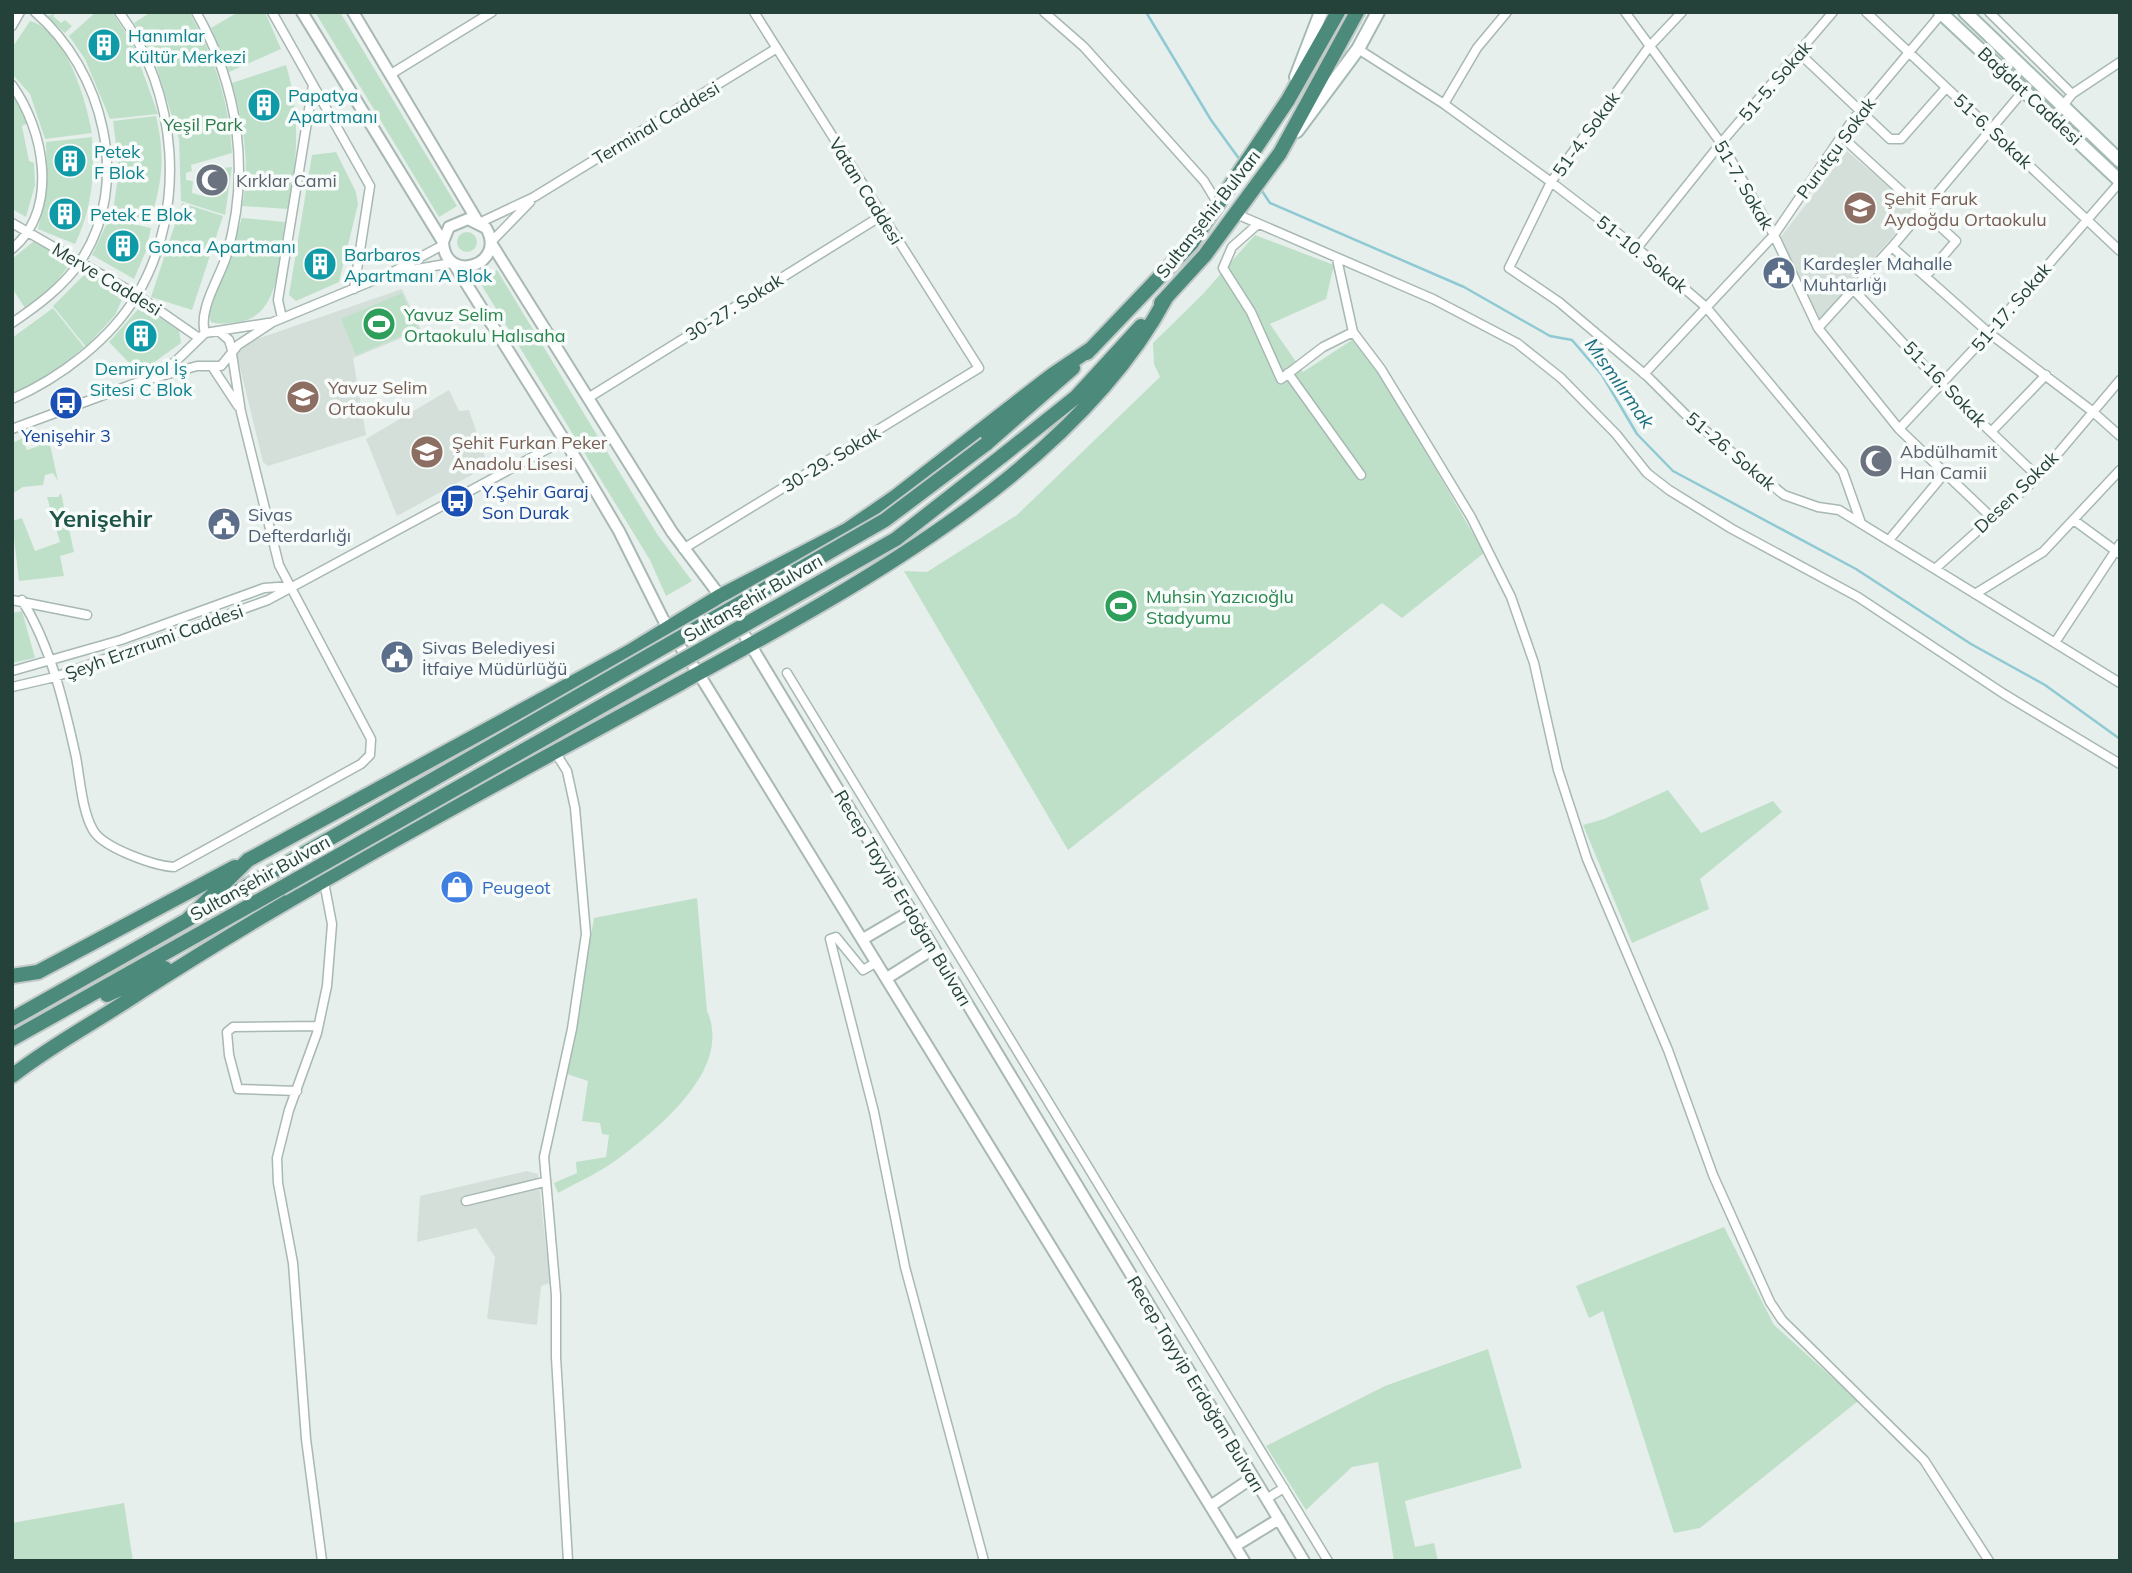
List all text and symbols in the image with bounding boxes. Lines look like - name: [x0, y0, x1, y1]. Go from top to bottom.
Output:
- place label: Hanımlar Kültür Merkezi: [128, 24, 246, 68]
- building icon: Hanımlar Kültür Merkezi: [85, 26, 123, 64]
- street label: 51-5. Sokak: [1734, 35, 1817, 126]
- street label: Bağdat Caddesi: [1973, 42, 2087, 150]
- street label: Terminal Caddesi: [589, 76, 723, 170]
- place label: Papatya Apartmanı: [288, 84, 378, 128]
- building icon: Papatya Apartmanı: [245, 86, 283, 124]
- street label: 51-4. Sokak: [1547, 86, 1625, 181]
- street label: 51-6. Sokak: [1949, 89, 2038, 174]
- street label: Purutçu Sokak: [1791, 92, 1881, 203]
- park label: Yeşil Park: [162, 113, 243, 136]
- street label: Vatan Caddesi: [824, 133, 908, 249]
- street label: 51-7. Sokak: [1709, 136, 1779, 235]
- place label: Petek F Blok: [94, 140, 146, 184]
- building icon: Petek F Blok: [51, 142, 89, 180]
- street label: Sultanşehir Bulvarı: [1151, 145, 1265, 283]
- mosque icon: Kırklar Cami: [193, 161, 231, 199]
- place label: Kırklar Cami: [236, 169, 337, 192]
- place label: Şehit Faruk Aydoğdu Ortaokulu: [1884, 187, 2047, 231]
- school or university icon: Şehit Faruk Aydoğdu Ortaokulu: [1841, 189, 1879, 227]
- building icon: Petek E Blok: [46, 195, 84, 233]
- place label: Petek E Blok: [90, 203, 193, 226]
- street label: 51-10. Sokak: [1592, 210, 1693, 298]
- building icon: Gonca Apartmanı: [104, 227, 142, 265]
- place label: Gonca Apartmanı: [148, 235, 296, 258]
- street label: Merve Caddesi: [48, 237, 166, 321]
- place label: Barbaros Apartmanı A Blok: [344, 243, 493, 287]
- building icon: Barbaros Apartmanı A Blok: [301, 245, 339, 283]
- place label: Kardeşler Mahalle Muhtarlığı: [1803, 252, 1952, 296]
- public building icon: Kardeşler Mahalle Muhtarlığı: [1760, 254, 1798, 292]
- street label: 51-17. Sokak: [1966, 257, 2056, 356]
- street label: 30-27. Sokak: [681, 268, 788, 346]
- place label: Yavuz Selim Ortaokulu Halısaha: [403, 303, 566, 347]
- sports icon: Yavuz Selim Ortaokulu Halısaha: [360, 305, 398, 343]
- building icon: Demiryol İş Sitesi C Blok: [122, 317, 160, 355]
- water label: Mısmılırmak: [1580, 333, 1661, 434]
- street label: 51-16. Sokak: [1898, 336, 1992, 432]
- place label: Demiryol İş Sitesi C Blok: [90, 357, 193, 401]
- place label: Yavuz Selim Ortaokulu: [327, 376, 428, 420]
- school or university icon: Yavuz Selim Ortaokulu: [284, 378, 322, 416]
- bus stop icon: Yenişehir 3: [47, 384, 85, 422]
- street label: 51-26. Sokak: [1681, 407, 1781, 496]
- street label: 30-29. Sokak: [778, 420, 885, 497]
- place label: Yenişehir 3: [20, 424, 111, 447]
- place label: Şehit Furkan Peker Anadolu Lisesi: [452, 431, 608, 475]
- school or university icon: Şehit Furkan Peker Anadolu Lisesi: [408, 433, 446, 471]
- place label: Abdülhamit Han Camii: [1900, 440, 1997, 484]
- mosque icon: Abdülhamit Han Camii: [1857, 442, 1895, 480]
- street label: Desen Sokak: [1969, 446, 2063, 538]
- place label: Y.Şehir Garaj Son Durak: [481, 480, 589, 524]
- bus stop icon: Y.Şehir Garaj Son Durak: [438, 482, 476, 520]
- district label: Yenişehir: [49, 503, 153, 533]
- place label: Sivas Defterdarlığı: [248, 503, 351, 547]
- public building icon: Sivas Defterdarlığı: [205, 505, 243, 543]
- street label: Sultanşehir Bulvarı: [680, 549, 826, 647]
- place label: Muhsin Yazıcıoğlu Stadyumu: [1146, 585, 1294, 629]
- sports icon: Muhsin Yazıcıoğlu Stadyumu: [1102, 587, 1140, 625]
- street label: Şeyh Erzrrumi Caddesi: [62, 599, 246, 685]
- place label: Sivas Belediyesi İtfaiye Müdürlüğü: [422, 636, 567, 680]
- public building icon: Sivas Belediyesi İtfaiye Müdürlüğü: [378, 638, 416, 676]
- street label: Recep Tayyip Erdoğan Bulvarı: [829, 786, 977, 1010]
- street label: Sultanşehir Bulvarı: [186, 830, 334, 926]
- shop icon: Peugeot: [438, 868, 476, 906]
- place label: Peugeot: [482, 876, 551, 899]
- street label: Recep Tayyip Erdoğan Bulvarı: [1122, 1272, 1270, 1496]

